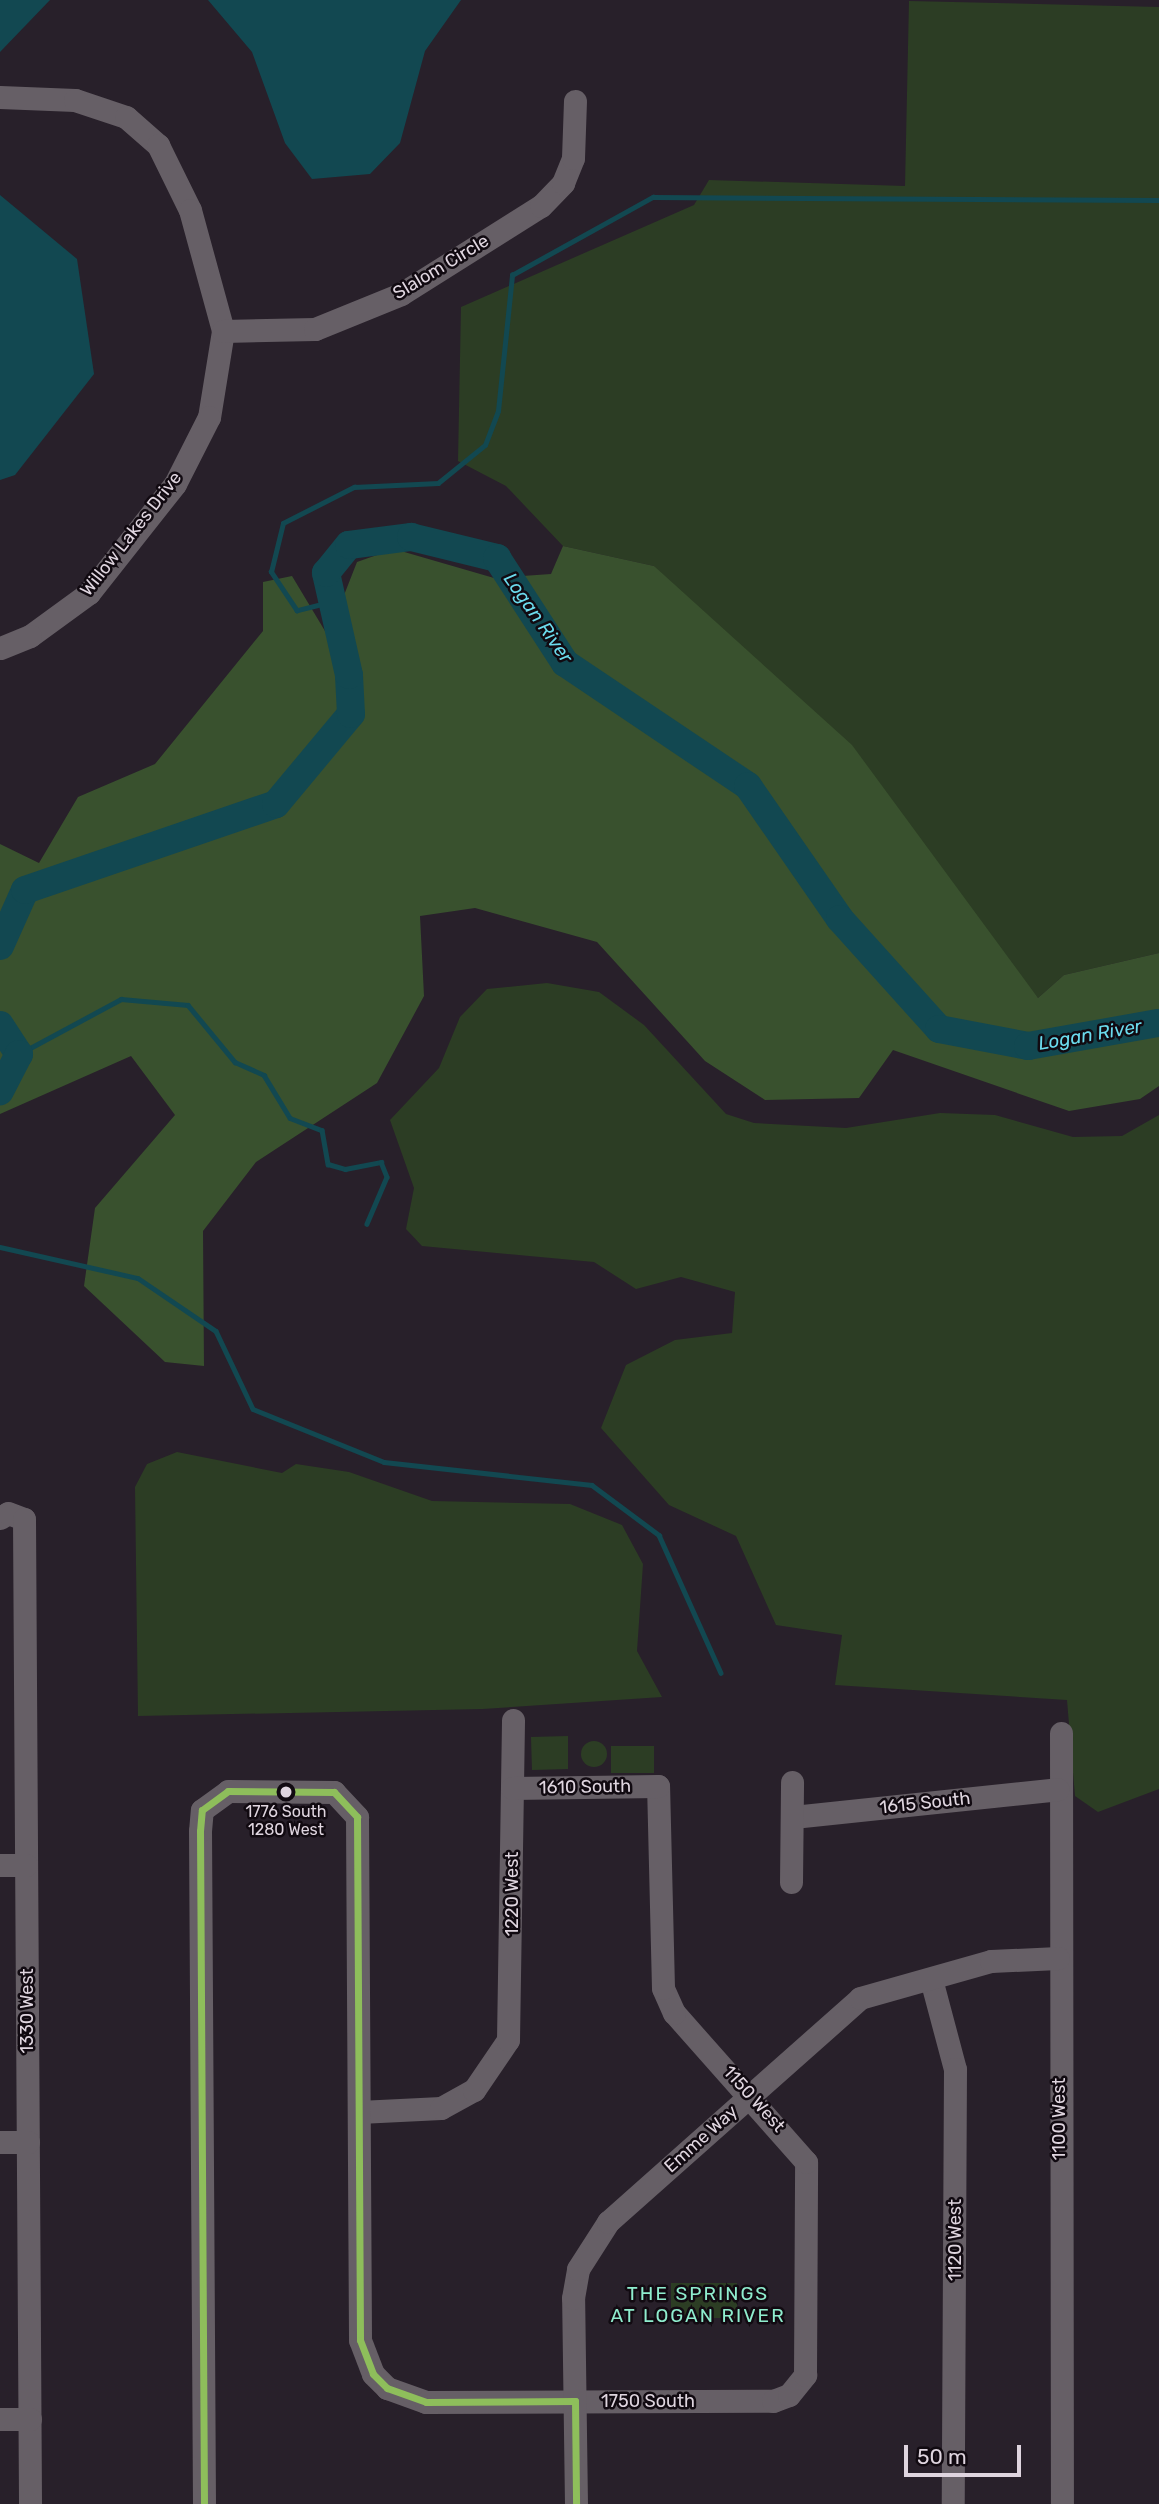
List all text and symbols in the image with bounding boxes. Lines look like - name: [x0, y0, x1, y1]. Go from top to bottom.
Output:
- street label: Slalom Circle: [389, 230, 493, 304]
- street label: Willow Lakes Drive: [76, 467, 186, 601]
- water label: Logan River: [499, 568, 577, 668]
- water label: Logan River: [1036, 1015, 1144, 1055]
- street label: 1610 South: [539, 1775, 631, 1799]
- marker: 1776 South 1280 West: [279, 1785, 293, 1799]
- street label: 1615 South: [878, 1787, 972, 1819]
- place label: 1776 South 1280 West: [245, 1802, 327, 1840]
- street label: 1220 West: [501, 1851, 523, 1937]
- street label: 1330 West: [16, 1968, 38, 2054]
- street label: 1150 West: [718, 2061, 790, 2137]
- street label: 1100 West: [1048, 2077, 1070, 2161]
- street label: Emme Way: [660, 2100, 742, 2178]
- street label: 1120 West: [944, 2199, 966, 2281]
- district label: THE SPRINGS AT LOGAN RIVER: [612, 2283, 784, 2327]
- street label: 1750 South: [601, 2390, 695, 2412]
- scale bar: [907, 2430, 1024, 2474]
- text: 50 m: [917, 2444, 967, 2469]

